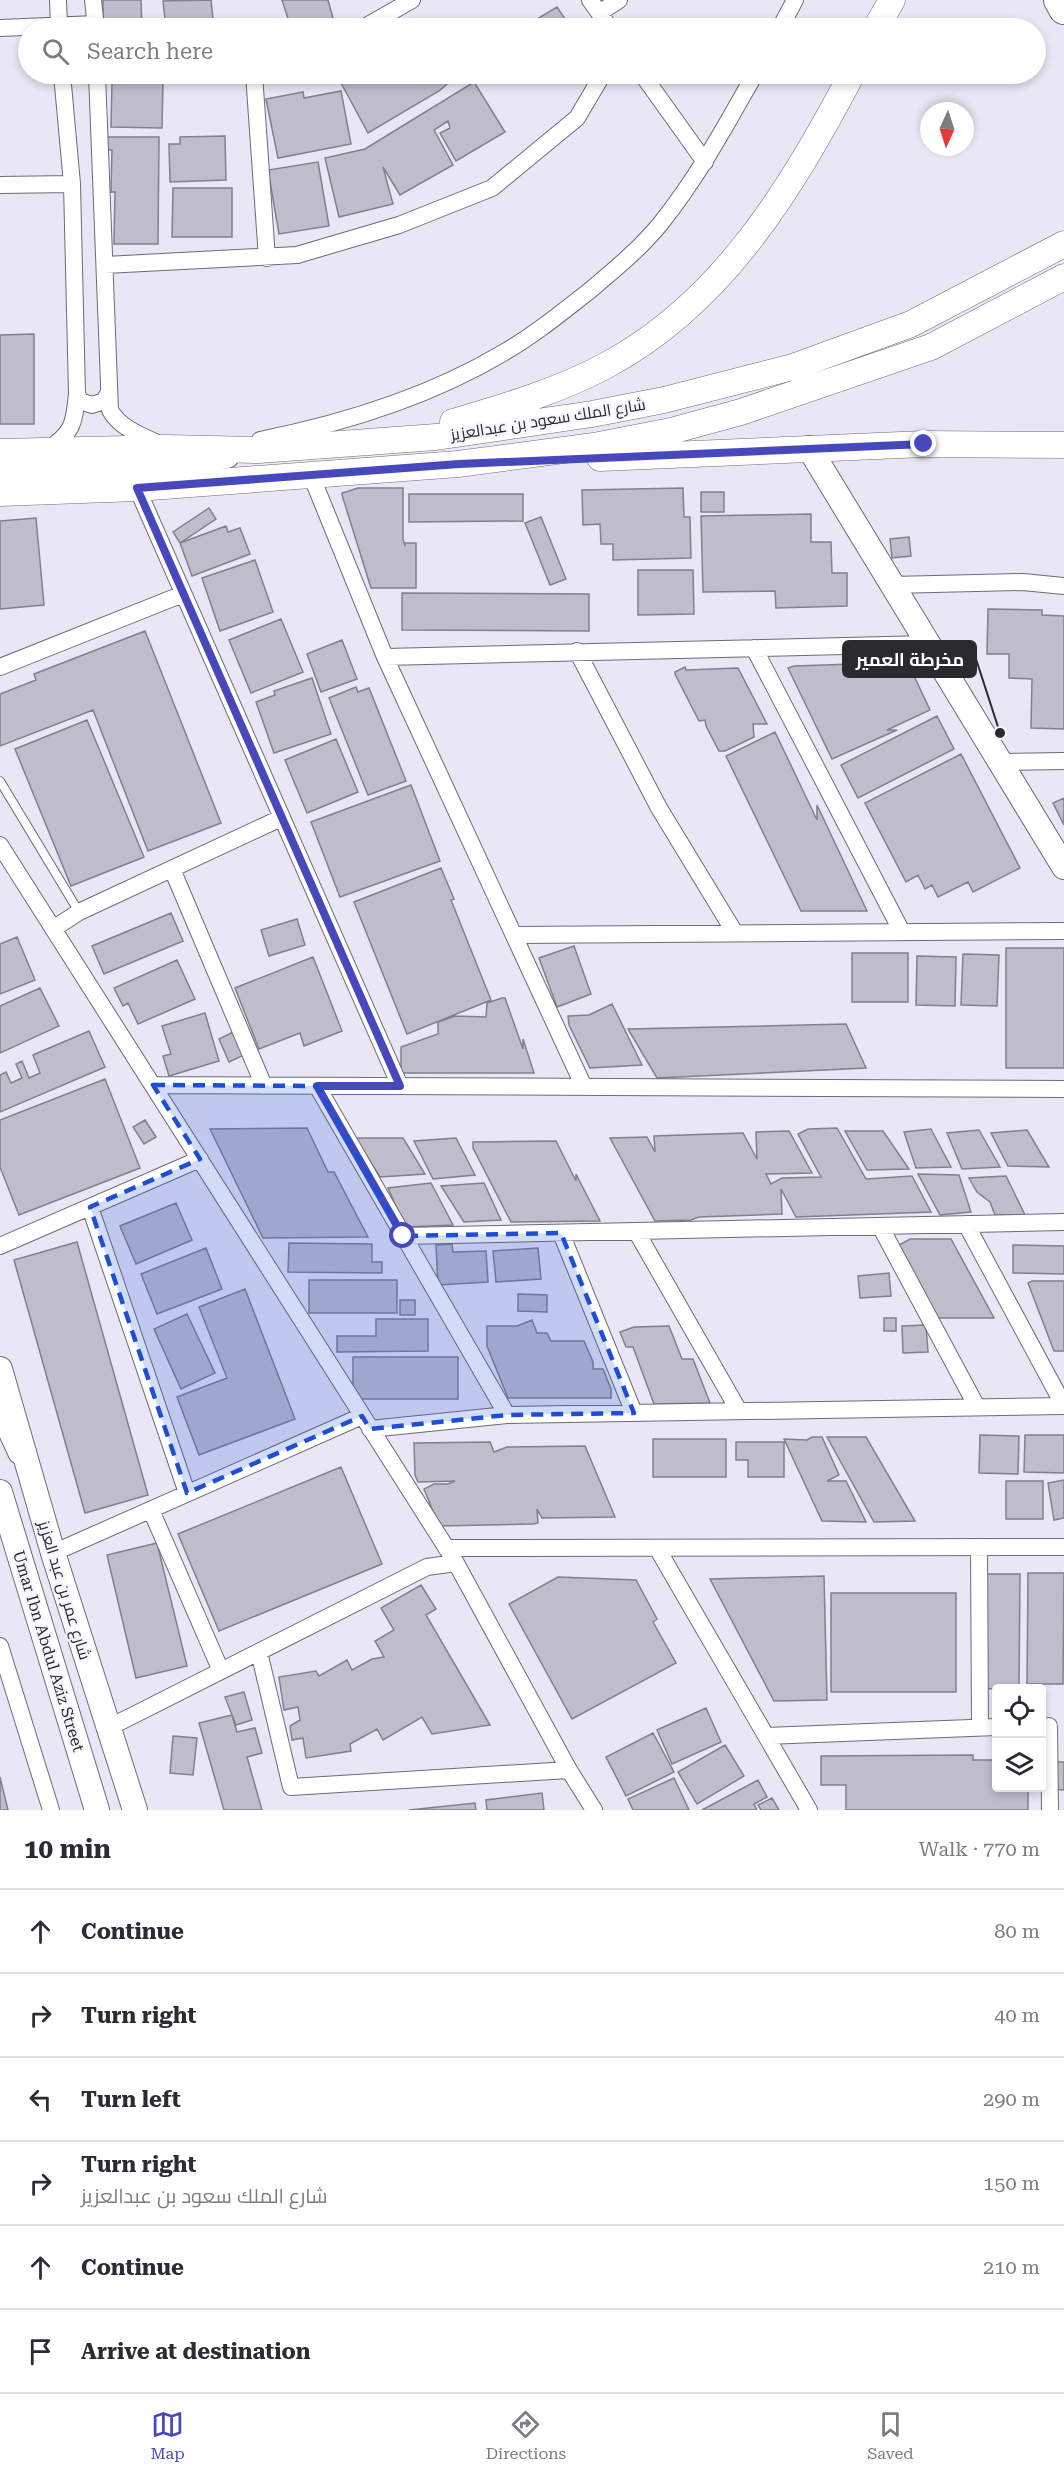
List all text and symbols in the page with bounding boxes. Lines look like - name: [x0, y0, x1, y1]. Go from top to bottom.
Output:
- search box: [18, 18, 1046, 84]
- icon: search: [39, 35, 72, 68]
- text: Search here: [87, 39, 213, 64]
- north arrow: [920, 102, 974, 156]
- street label: شارع الملك سعود بن عبدالعزيز: [448, 395, 647, 446]
- route end: [910, 430, 936, 456]
- callout: مخرطة العمير: [843, 641, 976, 677]
- text: مخرطة العمير: [855, 649, 964, 671]
- route start: [389, 1222, 415, 1248]
- street label: شارع عمر بن عبد العزيز: [32, 1517, 95, 1663]
- street label: Umar Ibn Abdul Aziz Street: [9, 1548, 88, 1754]
- map controls: [992, 1684, 1046, 1792]
- button: locate: [992, 1684, 1046, 1738]
- button: layers: [992, 1738, 1046, 1792]
- text: 10 min: [24, 1834, 111, 1864]
- text: Walk · 770 m: [919, 1837, 1040, 1861]
- icon: ahead: [24, 1915, 57, 1948]
- text: Continue: [81, 1919, 184, 1944]
- text: 80 m: [994, 1919, 1040, 1943]
- icon: right: [24, 1999, 57, 2032]
- text: Turn right: [81, 2003, 196, 2028]
- text: 40 m: [994, 2003, 1040, 2027]
- icon: left: [24, 2083, 57, 2116]
- text: Turn left: [81, 2087, 181, 2112]
- text: 290 m: [983, 2087, 1040, 2111]
- text: Turn right: [81, 2152, 196, 2177]
- icon: right: [24, 2167, 57, 2200]
- text: 150 m: [983, 2171, 1040, 2195]
- text: شارع الملك سعود بن عبدالعزيز: [81, 2184, 328, 2208]
- icon: ahead: [24, 2251, 57, 2284]
- text: Continue: [81, 2255, 184, 2280]
- text: 210 m: [983, 2255, 1040, 2279]
- icon: arrive: [24, 2335, 57, 2368]
- text: Arrive at destination: [81, 2339, 310, 2364]
- tab: Map: [150, 2408, 185, 2463]
- tab: Directions: [486, 2408, 566, 2463]
- tab: Saved: [867, 2408, 914, 2463]

